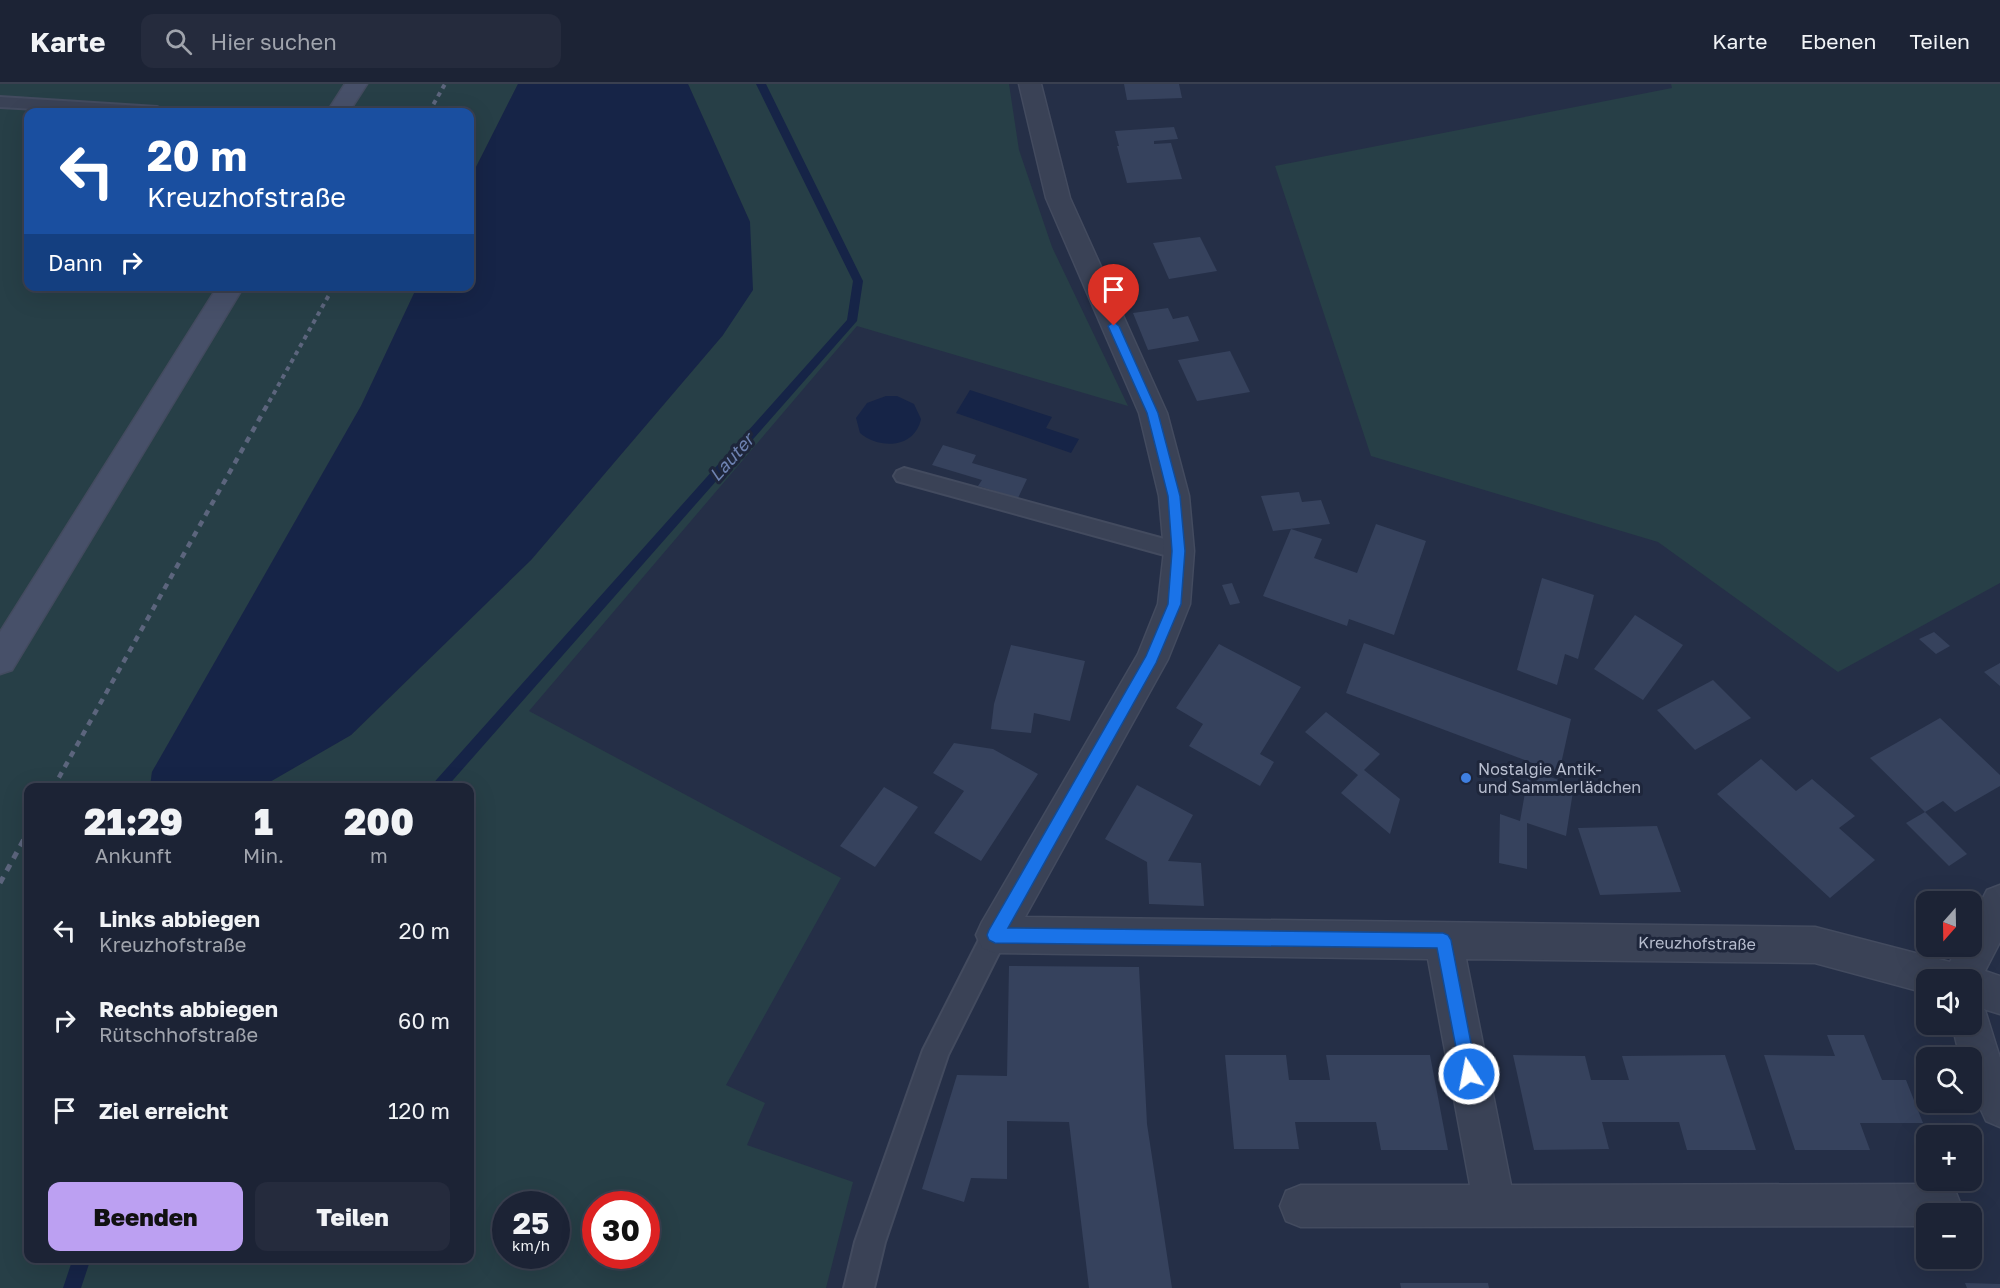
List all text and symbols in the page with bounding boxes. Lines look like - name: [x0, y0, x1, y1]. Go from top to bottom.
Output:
- search box: [141, 14, 561, 68]
- text: Karte: [30, 25, 105, 58]
- icon: search: [162, 25, 195, 58]
- text: Hier suchen: [210, 28, 337, 55]
- text: Karte: [1712, 28, 1768, 54]
- text: Ebenen: [1801, 28, 1876, 54]
- text: Teilen: [1909, 28, 1970, 54]
- text: 20 m: [147, 130, 247, 180]
- icon: left: [48, 132, 126, 210]
- text: Kreuzhofstraße: [147, 181, 346, 213]
- icon: right: [115, 246, 148, 279]
- text: Dann: [48, 249, 103, 276]
- pin: [1088, 264, 1139, 326]
- icon: arrive: [1097, 273, 1130, 306]
- water label: Lauter: [704, 427, 760, 485]
- place label: Nostalgie Antik- und Sammlerlädchen: [1478, 759, 1641, 797]
- marker: Nostalgie Antik- und Sammlerlädchen: [1459, 771, 1473, 785]
- text: 21:29: [84, 800, 183, 843]
- text: 1: [254, 800, 273, 843]
- text: 200: [344, 800, 414, 843]
- text: Ankunft: [95, 843, 172, 867]
- text: Min.: [243, 843, 284, 867]
- text: m: [370, 843, 388, 867]
- north arrow: [1916, 891, 1982, 957]
- map controls: [1916, 891, 1982, 1269]
- text: Links abbiegen: [99, 905, 260, 932]
- icon: left: [48, 914, 81, 947]
- text: 20 m: [399, 917, 450, 944]
- text: Kreuzhofstraße: [99, 932, 246, 956]
- street label: Kreuzhofstraße: [1638, 932, 1756, 954]
- button: sound: [1916, 969, 1982, 1035]
- text: Rechts abbiegen: [99, 995, 278, 1022]
- icon: right: [48, 1004, 81, 1037]
- text: 60 m: [398, 1007, 450, 1034]
- text: Rütschhofstraße: [99, 1022, 258, 1046]
- position arrow: [1437, 1042, 1501, 1106]
- button: search: [1916, 1047, 1982, 1113]
- icon: arrive: [48, 1094, 81, 1127]
- text: Ziel erreicht: [99, 1097, 228, 1124]
- text: 120 m: [388, 1097, 450, 1124]
- button: +: [1916, 1125, 1982, 1191]
- button: Beenden: [48, 1182, 243, 1251]
- button: Teilen: [255, 1182, 450, 1251]
- speed limit sign: 30: [582, 1191, 660, 1269]
- button: −: [1916, 1203, 1982, 1269]
- text: 25: [513, 1205, 549, 1241]
- text: km/h: [512, 1236, 550, 1254]

